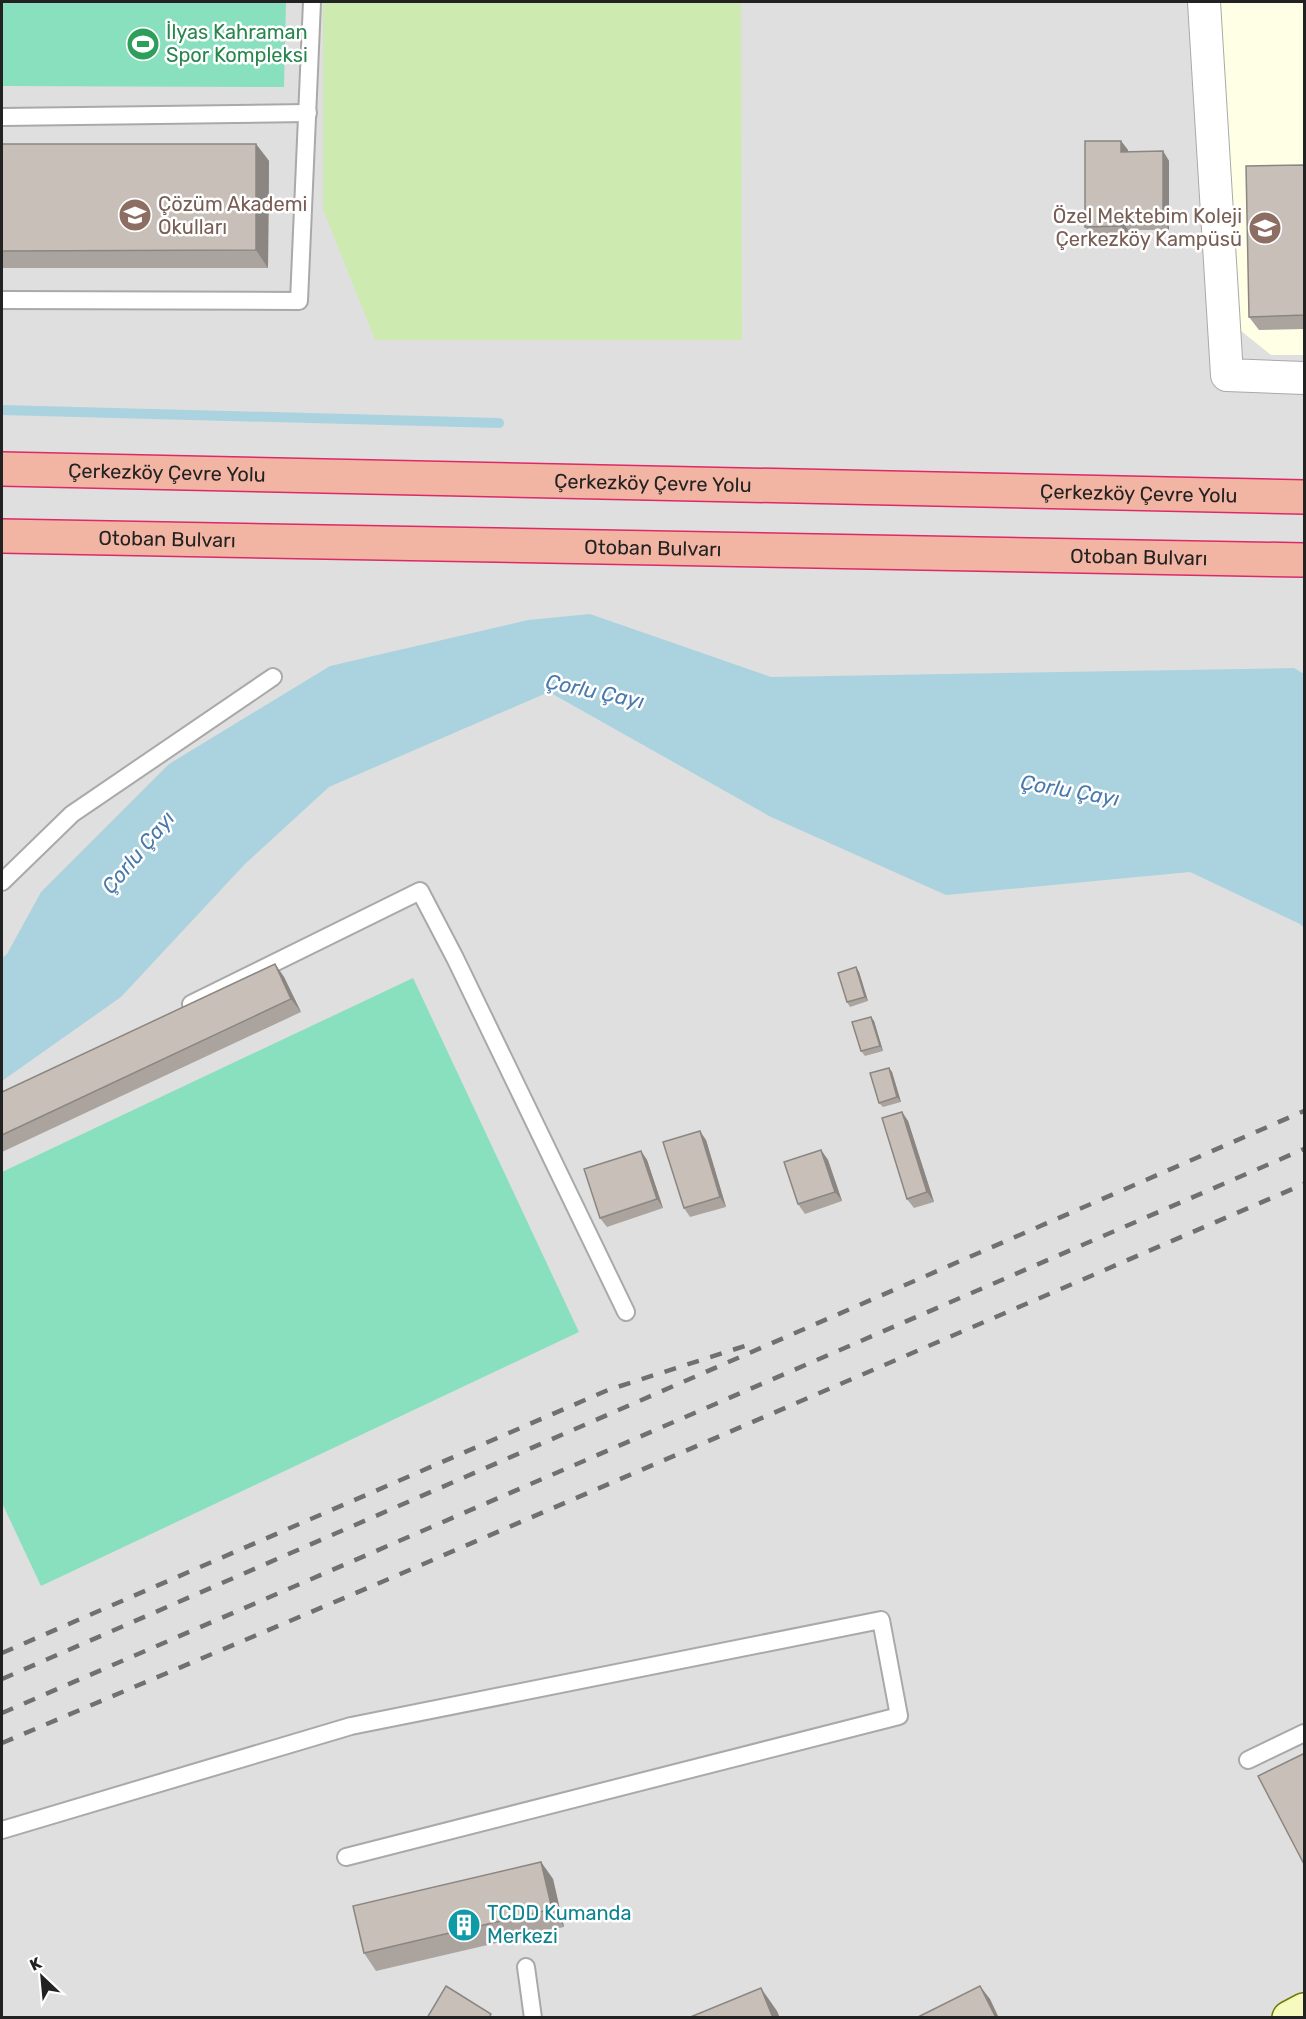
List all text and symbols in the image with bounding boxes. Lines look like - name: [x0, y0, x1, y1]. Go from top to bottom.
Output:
- place label: İlyas Kahraman Spor Kompleksi: [166, 20, 308, 67]
- sports icon: İlyas Kahraman Spor Kompleksi: [125, 26, 161, 62]
- place label: Çözüm Akademi Okulları: [158, 192, 307, 239]
- school or university icon: Çözüm Akademi Okulları: [117, 197, 153, 233]
- place label: Özel Mektebim Koleji Çerkezköy Kampüsü: [1053, 204, 1242, 251]
- school or university icon: Özel Mektebim Koleji Çerkezköy Kampüsü: [1247, 210, 1283, 246]
- street label: Çerkezköy Çevre Yolu: [68, 458, 266, 487]
- street label: Çerkezköy Çevre Yolu: [554, 469, 752, 497]
- street label: Çerkezköy Çevre Yolu: [1040, 479, 1238, 508]
- street label: Otoban Bulvarı: [98, 526, 236, 552]
- street label: Otoban Bulvarı: [584, 535, 722, 561]
- street label: Otoban Bulvarı: [1070, 544, 1208, 570]
- water label: Çorlu Çayı: [543, 668, 647, 714]
- water label: Çorlu Çayı: [1019, 769, 1121, 811]
- water label: Çorlu Çayı: [96, 806, 180, 898]
- place label: TCDD Kumanda Merkezi: [487, 1901, 632, 1948]
- building icon: TCDD Kumanda Merkezi: [446, 1907, 482, 1943]
- north arrow: [12, 1947, 72, 2007]
- text: K: [27, 1953, 45, 1975]

